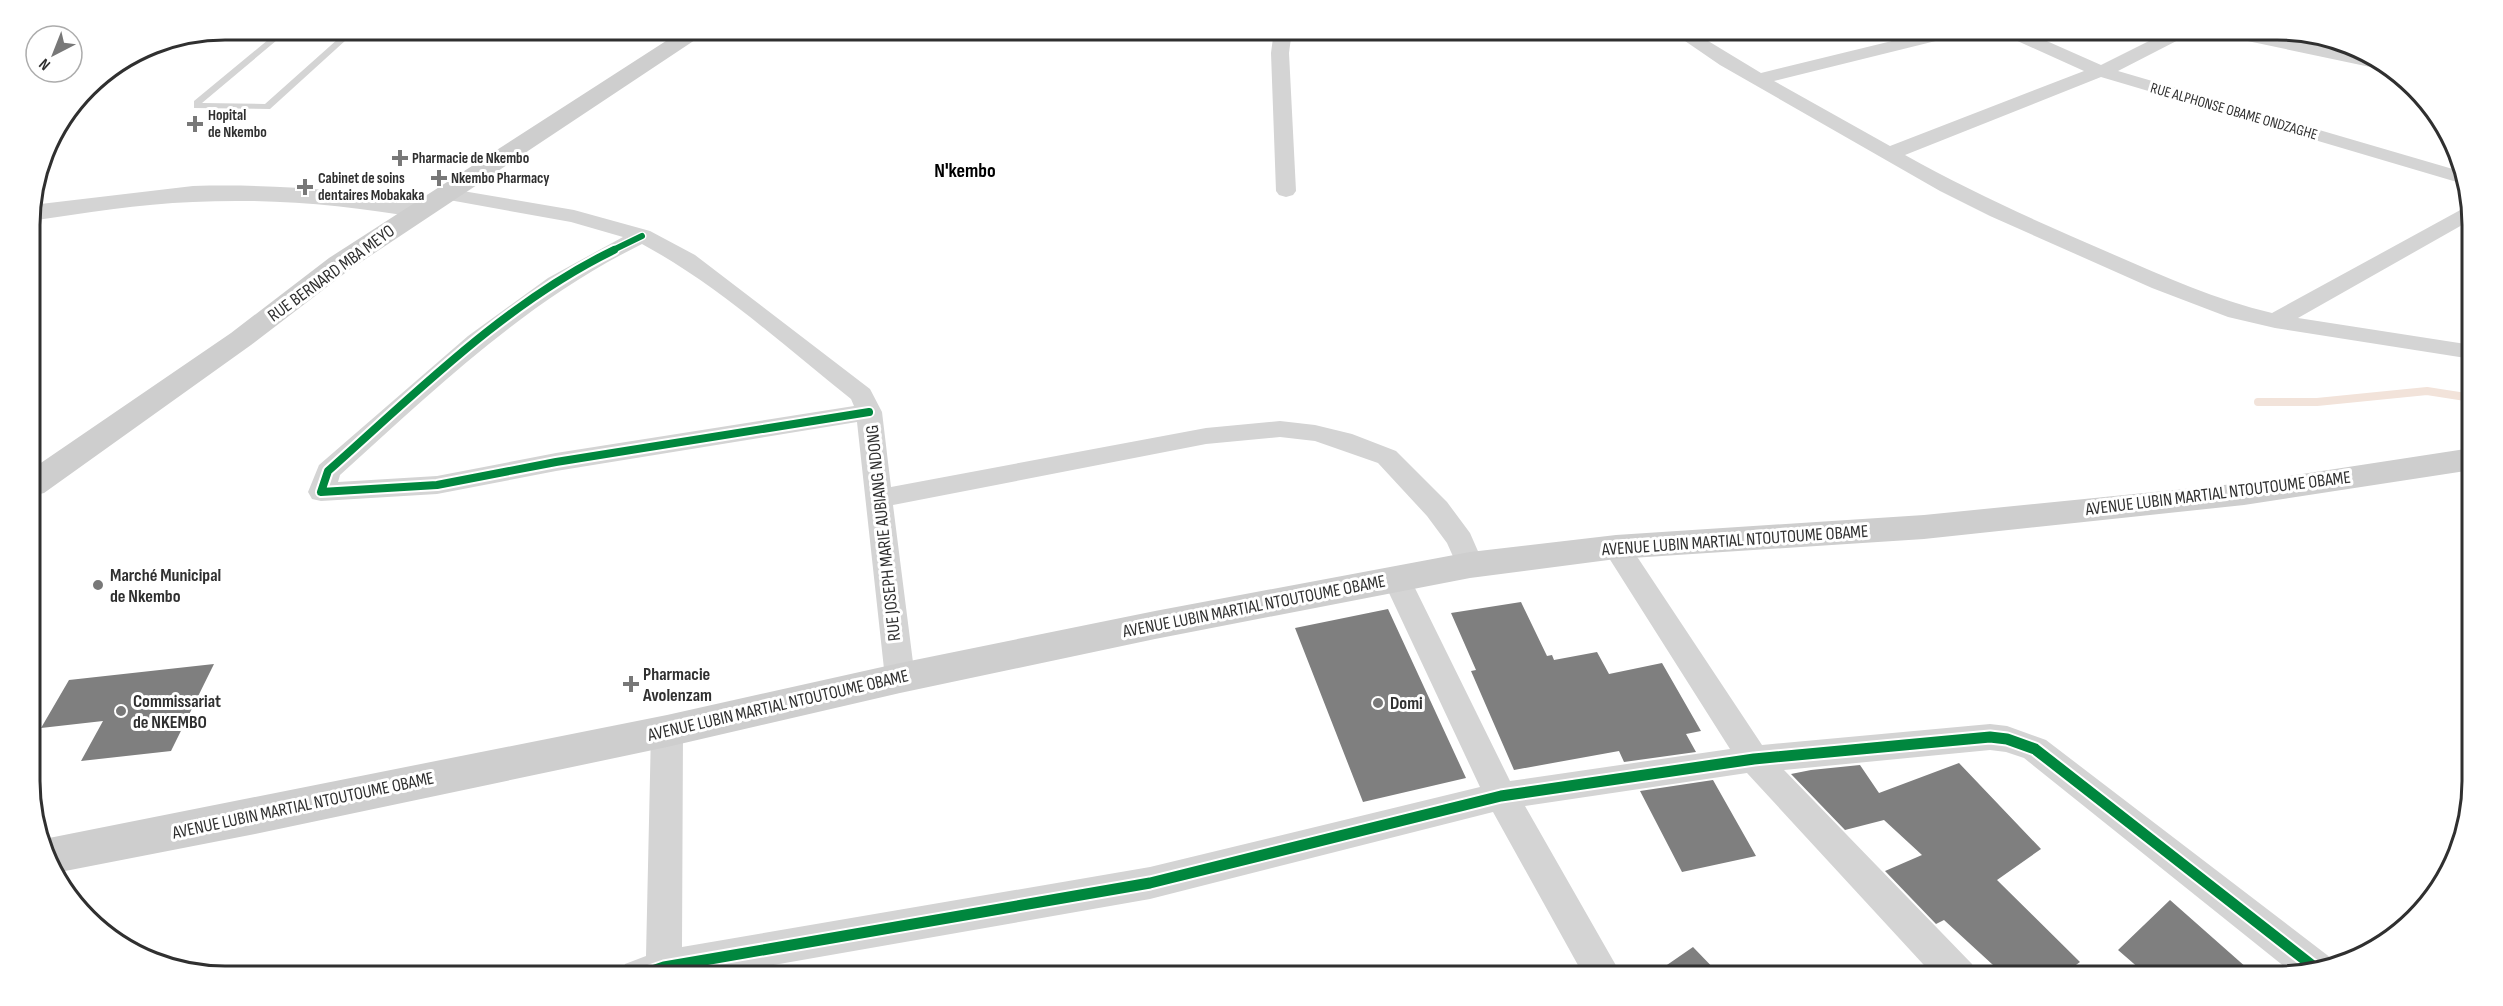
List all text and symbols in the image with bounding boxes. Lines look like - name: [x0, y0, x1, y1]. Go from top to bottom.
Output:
- north arrow: [24, 24, 84, 84]
- text: N: [35, 54, 54, 74]
- street label: RUE ALPHONSE OBAME ONDZAGHE: [2148, 79, 2320, 144]
- place label: Hopital de Nkembo: [208, 106, 267, 142]
- marker: Hopital de Nkembo: [186, 115, 204, 133]
- place label: Pharmacie de Nkembo: [412, 149, 529, 168]
- marker: Pharmacie de Nkembo: [393, 151, 407, 165]
- district label: N'kembo: [934, 159, 996, 183]
- place label: Cabinet de soins dentaires Mobakaka: [318, 169, 424, 205]
- place label: Nkembo Pharmacy: [451, 169, 550, 188]
- marker: Nkembo Pharmacy: [432, 171, 446, 185]
- marker: Cabinet de soins dentaires Mobakaka: [296, 178, 314, 196]
- street label: RUE BERNARD MBA MEYO: [264, 220, 399, 326]
- street label: RUE JOSEPH MARIE AUBIANG NDONG: [862, 424, 905, 642]
- street label: AVENUE LUBIN MARTIAL NTOUTOUME OBAME: [2083, 467, 2352, 520]
- street label: AVENUE LUBIN MARTIAL NTOUTOUME OBAME: [1600, 521, 1869, 560]
- place label: Marché Municipal de Nkembo: [110, 565, 221, 607]
- street label: AVENUE LUBIN MARTIAL NTOUTOUME OBAME: [1120, 571, 1387, 642]
- marker: Marché Municipal de Nkembo: [91, 578, 105, 592]
- place label: Pharmacie Avolenzam: [642, 664, 712, 706]
- street label: AVENUE LUBIN MARTIAL NTOUTOUME OBAME: [645, 665, 911, 746]
- marker: Pharmacie Avolenzam: [624, 677, 638, 691]
- place label: Commissariat de NKEMBO: [133, 691, 221, 733]
- place label: Domi: [1390, 693, 1423, 714]
- marker: Domi: [1371, 696, 1385, 710]
- marker: Commissariat de NKEMBO: [114, 704, 128, 718]
- street label: AVENUE LUBIN MARTIAL NTOUTOUME OBAME: [169, 767, 436, 844]

